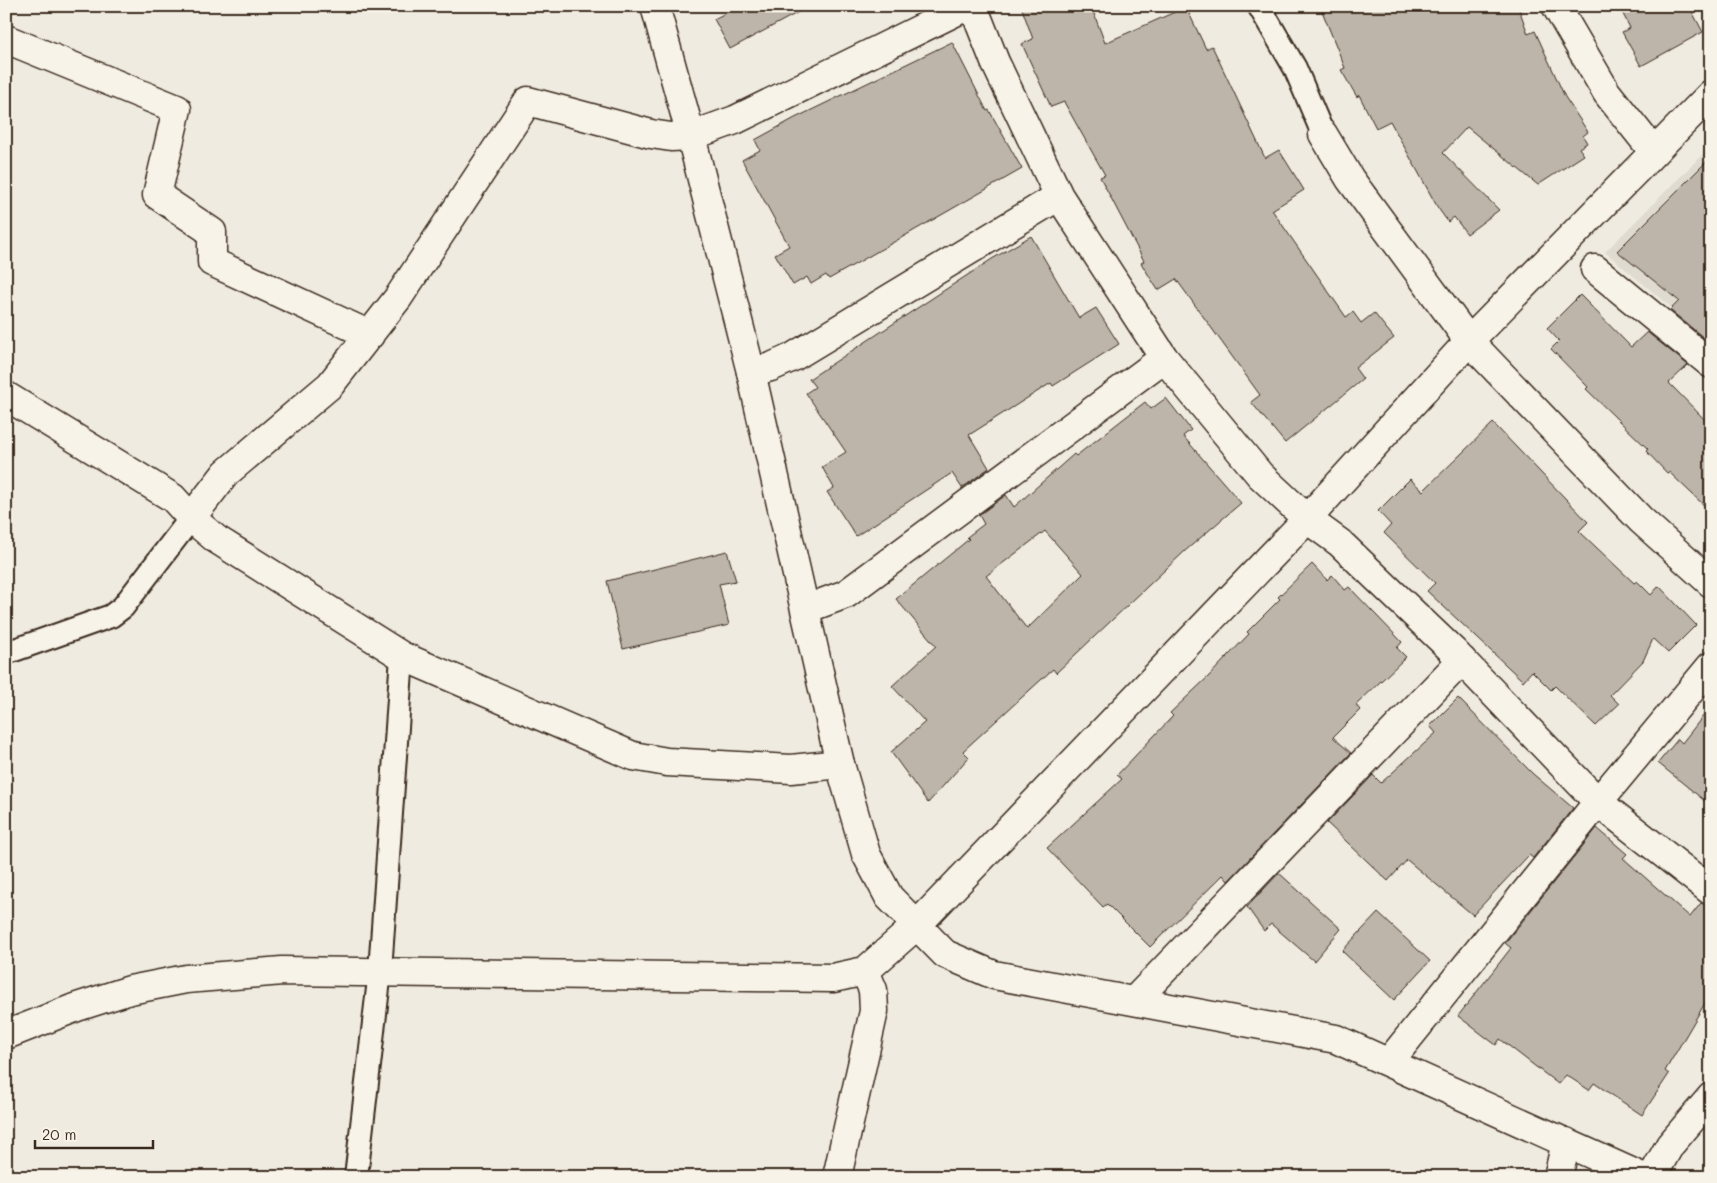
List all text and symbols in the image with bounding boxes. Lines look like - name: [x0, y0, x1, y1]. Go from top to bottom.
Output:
- scale bar: [35, 1118, 152, 1150]
- text: 20 m: [42, 1124, 76, 1144]

